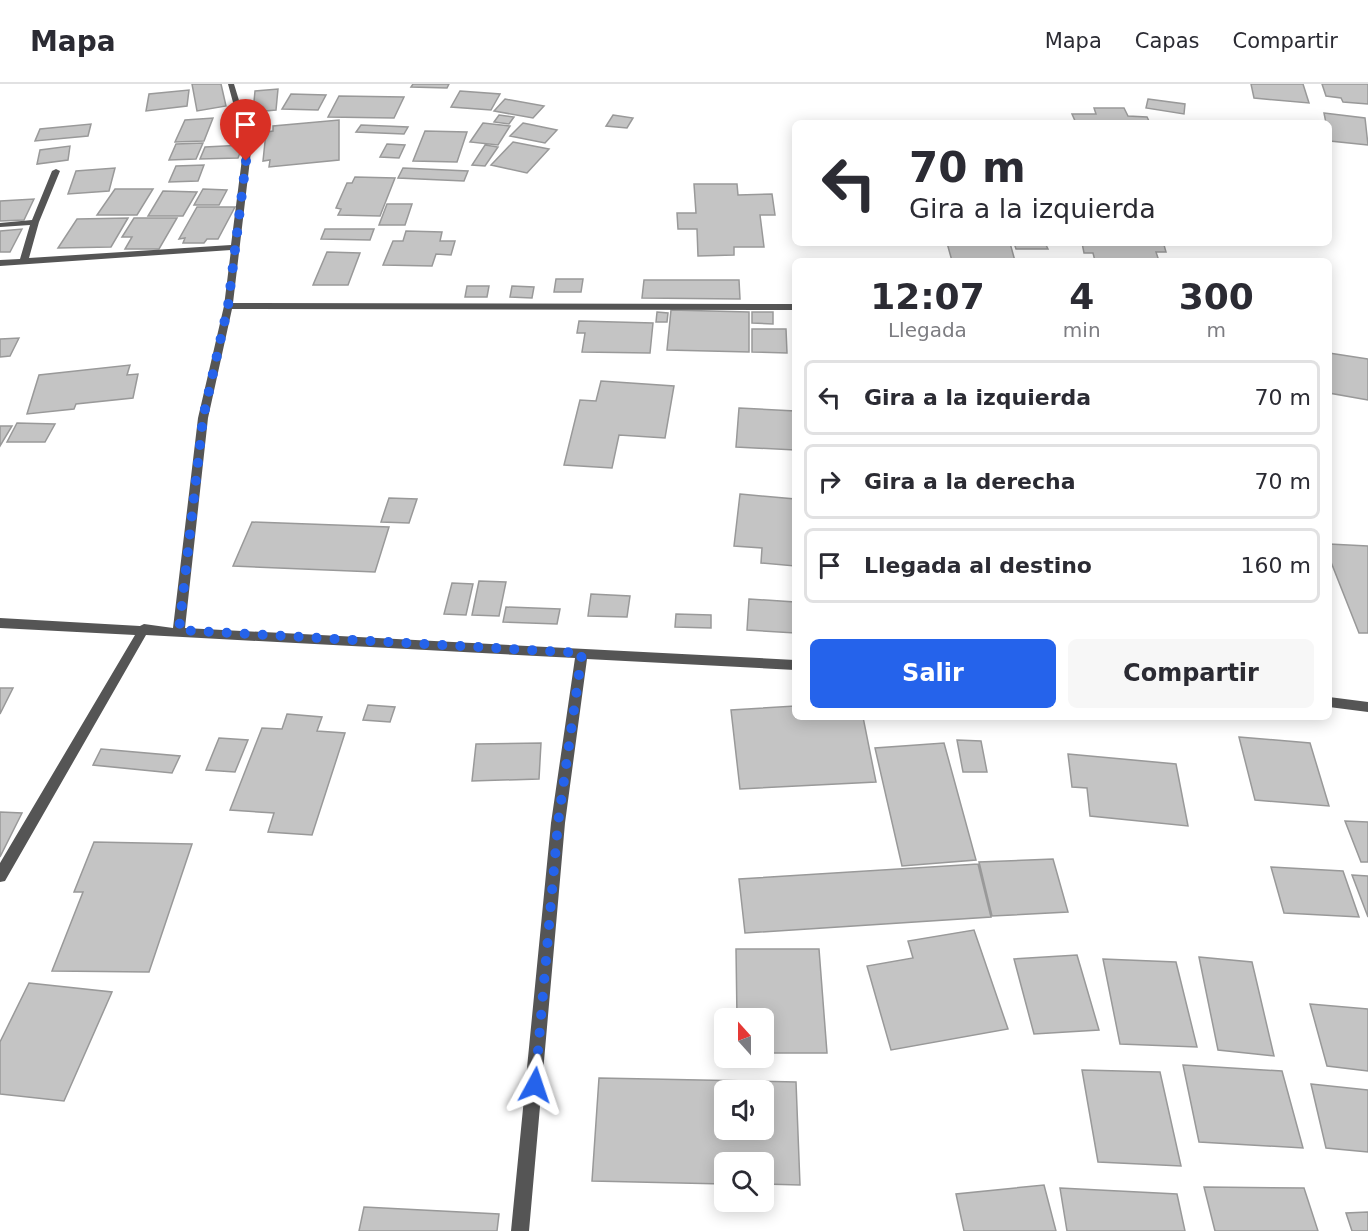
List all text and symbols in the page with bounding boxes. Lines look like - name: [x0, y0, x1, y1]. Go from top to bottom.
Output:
- text: Mapa: [30, 25, 116, 58]
- text: Mapa: [1045, 29, 1102, 53]
- text: Capas: [1135, 29, 1199, 53]
- text: Compartir: [1232, 29, 1338, 53]
- pin: [220, 99, 271, 161]
- icon: arrive: [229, 108, 262, 141]
- text: 70 m: [909, 143, 1026, 192]
- icon: left: [810, 144, 888, 222]
- text: Gira a la izquierda: [909, 193, 1156, 224]
- text: 12:07: [870, 276, 985, 317]
- text: 4: [1069, 276, 1094, 317]
- text: 300: [1179, 276, 1254, 317]
- text: Llegada: [888, 318, 967, 342]
- text: min: [1063, 318, 1101, 342]
- text: m: [1207, 318, 1226, 342]
- icon: left: [813, 381, 846, 414]
- text: Gira a la izquierda: [864, 385, 1091, 410]
- text: 70 m: [1255, 385, 1311, 410]
- icon: right: [813, 465, 846, 498]
- text: Gira a la derecha: [864, 469, 1076, 494]
- text: 70 m: [1255, 469, 1311, 494]
- icon: arrive: [813, 549, 846, 582]
- text: Llegada al destino: [864, 553, 1092, 578]
- text: 160 m: [1241, 553, 1311, 578]
- button: Salir: [810, 639, 1056, 708]
- button: Compartir: [1068, 639, 1314, 708]
- north arrow: [714, 1008, 774, 1068]
- map controls: [714, 1008, 774, 1212]
- position arrow: [503, 1053, 567, 1117]
- button: sound: [714, 1080, 774, 1140]
- button: search: [714, 1152, 774, 1212]

